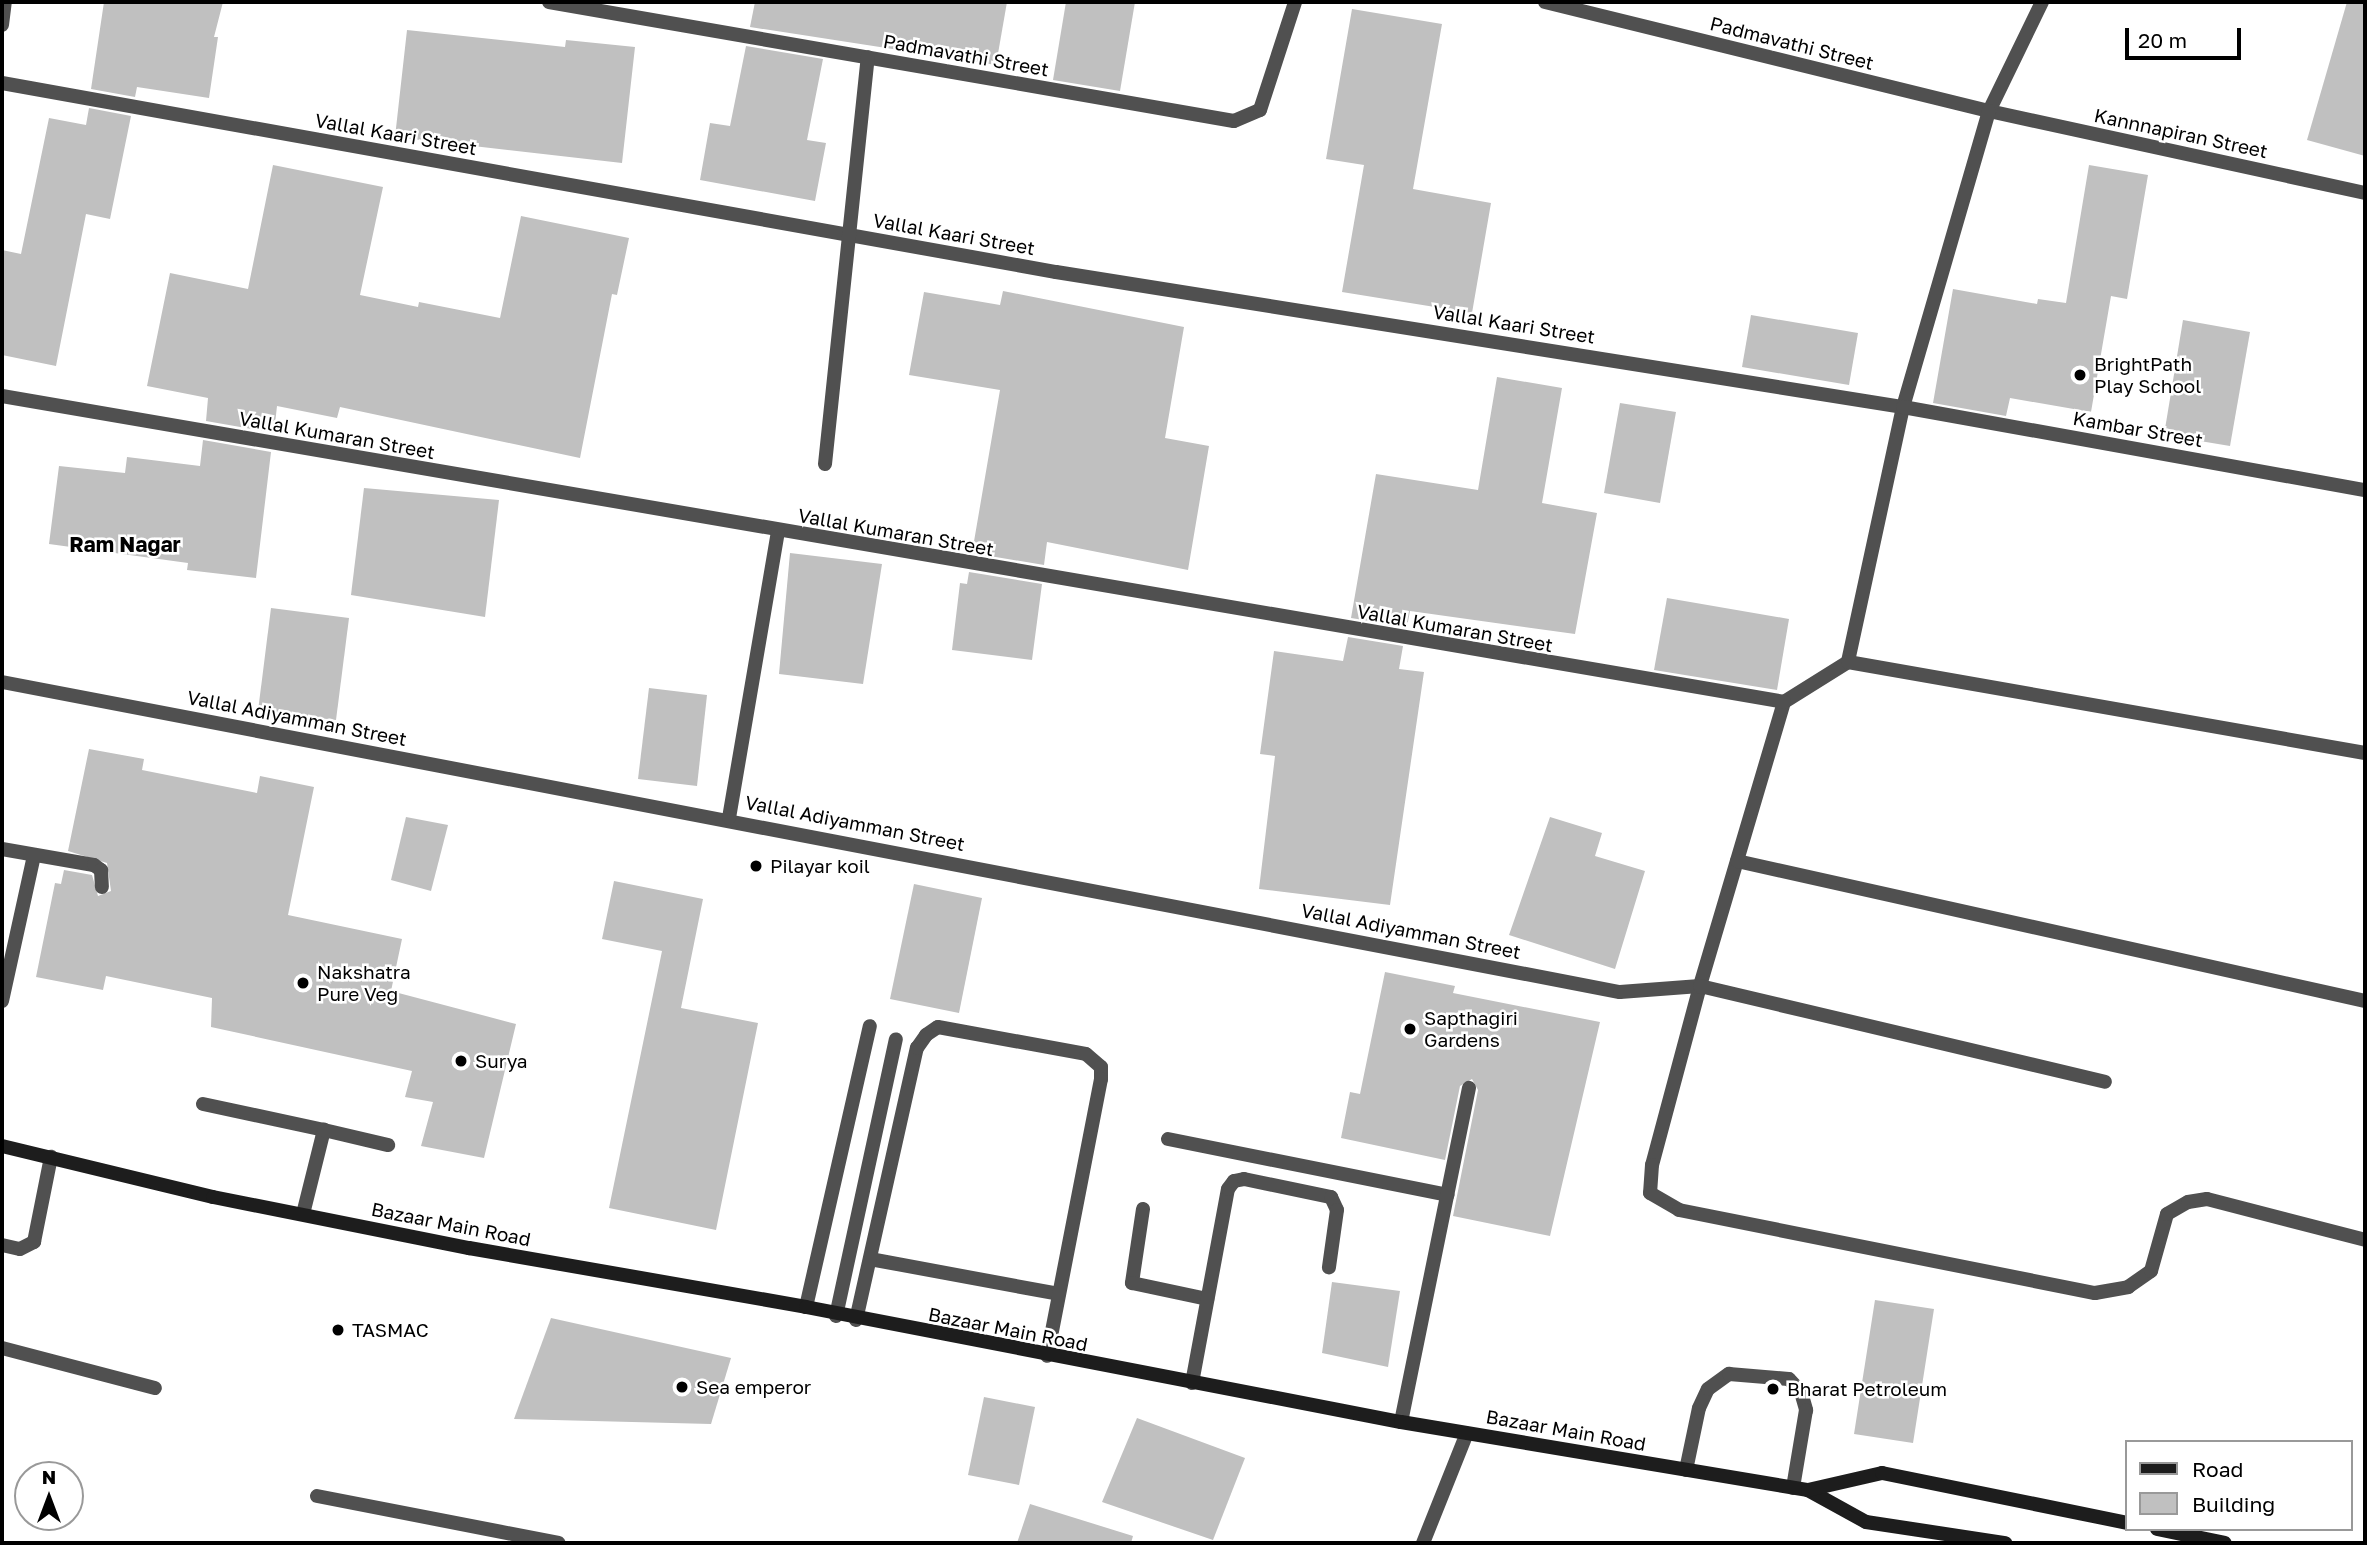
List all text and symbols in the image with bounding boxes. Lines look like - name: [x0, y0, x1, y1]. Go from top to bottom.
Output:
- street label: Padmavathi Street: [1708, 12, 1876, 74]
- scale bar: [2129, 14, 2244, 58]
- text: 20 m: [2138, 27, 2187, 53]
- street label: Padmavathi Street: [881, 29, 1051, 81]
- street label: Kannnapiran Street: [2092, 103, 2270, 163]
- street label: Vallal Kaari Street: [313, 109, 479, 159]
- street label: Vallal Kaari Street: [871, 209, 1037, 259]
- street label: Vallal Kaari Street: [1431, 300, 1597, 348]
- place label: BrightPath Play School: [2094, 353, 2201, 397]
- marker: BrightPath Play School: [2072, 367, 2088, 383]
- street label: Kambar Street: [2071, 406, 2205, 452]
- street label: Vallal Kumaran Street: [237, 407, 437, 463]
- street label: Vallal Kumaran Street: [796, 504, 996, 560]
- district label: Ram Nagar: [69, 531, 181, 557]
- street label: Vallal Kumaran Street: [1355, 600, 1555, 656]
- street label: Vallal Adiyamman Street: [185, 686, 409, 750]
- street label: Vallal Adiyamman Street: [743, 791, 967, 855]
- place label: Pilayar koil: [770, 855, 870, 877]
- marker: Pilayar koil: [748, 858, 764, 874]
- street label: Vallal Adiyamman Street: [1299, 899, 1523, 963]
- place label: Nakshatra Pure Veg: [317, 961, 411, 1005]
- marker: Nakshatra Pure Veg: [295, 975, 311, 991]
- place label: Sapthagiri Gardens: [1424, 1007, 1518, 1051]
- marker: Sapthagiri Gardens: [1402, 1021, 1418, 1037]
- place label: Surya: [475, 1050, 527, 1072]
- marker: Surya: [453, 1053, 469, 1069]
- street label: Bazaar Main Road: [369, 1197, 533, 1251]
- street label: Bazaar Main Road: [926, 1302, 1090, 1356]
- place label: TASMAC: [352, 1319, 429, 1341]
- marker: TASMAC: [330, 1322, 346, 1338]
- place label: Sea emperor: [696, 1376, 811, 1398]
- place label: Bharat Petroleum: [1787, 1378, 1947, 1400]
- marker: Sea emperor: [674, 1379, 690, 1395]
- marker: Bharat Petroleum: [1765, 1381, 1781, 1397]
- street label: Bazaar Main Road: [1484, 1405, 1648, 1455]
- legend: [2126, 1440, 2353, 1531]
- text: Road: [2192, 1456, 2243, 1482]
- north arrow: [14, 1461, 84, 1531]
- text: N: [42, 1465, 56, 1488]
- text: Building: [2192, 1491, 2275, 1517]

